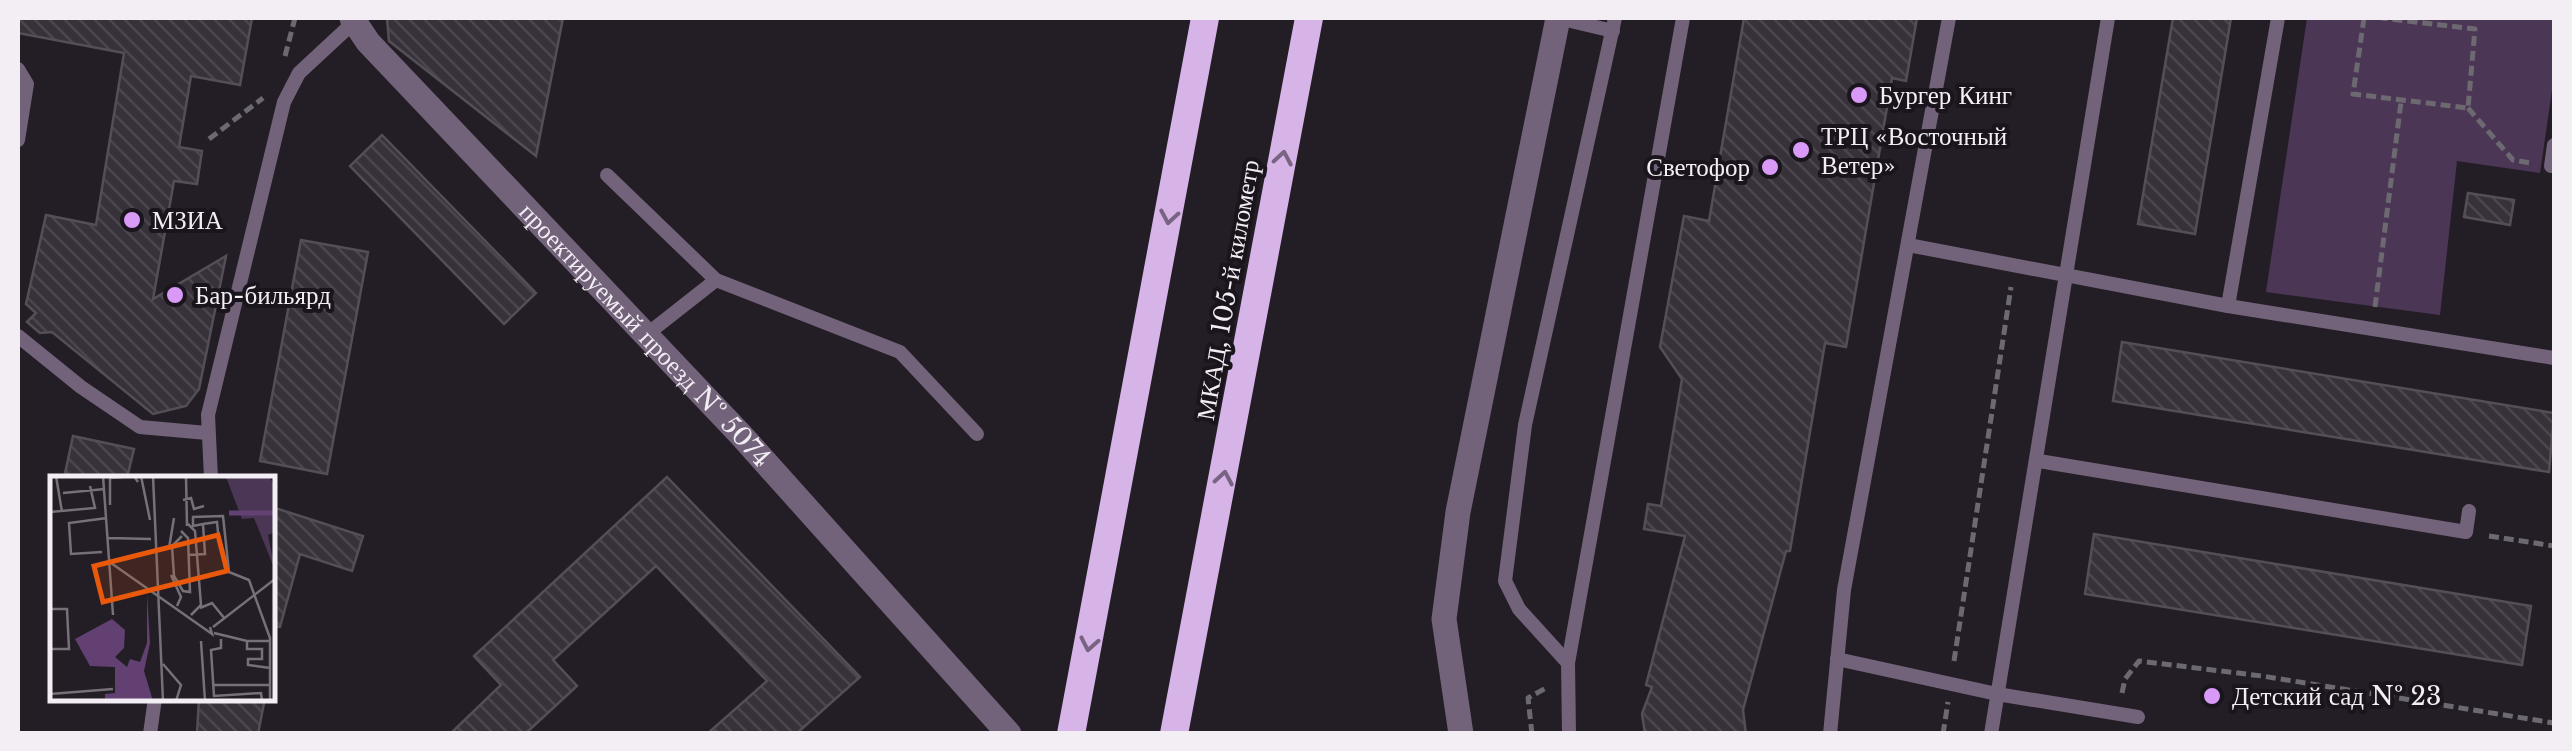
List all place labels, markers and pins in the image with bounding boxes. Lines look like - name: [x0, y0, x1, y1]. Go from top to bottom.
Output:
- place label: Бургер Кинг: [1879, 80, 2012, 111]
- marker: Бургер Кинг: [1848, 84, 1870, 106]
- place label: ТРЦ «Восточный Ветер»: [1821, 121, 2007, 181]
- marker: ТРЦ «Восточный Ветер»: [1790, 139, 1812, 161]
- place label: Светофор: [1646, 152, 1750, 183]
- marker: Светофор: [1759, 156, 1781, 178]
- place label: МЗИА: [152, 205, 223, 236]
- marker: МЗИА: [121, 209, 143, 231]
- place label: Бар-бильярд: [195, 280, 331, 311]
- marker: Бар-бильярд: [164, 284, 186, 306]
- place label: Детский сад № 23: [2232, 681, 2441, 712]
- marker: Детский сад № 23: [2201, 685, 2223, 707]

